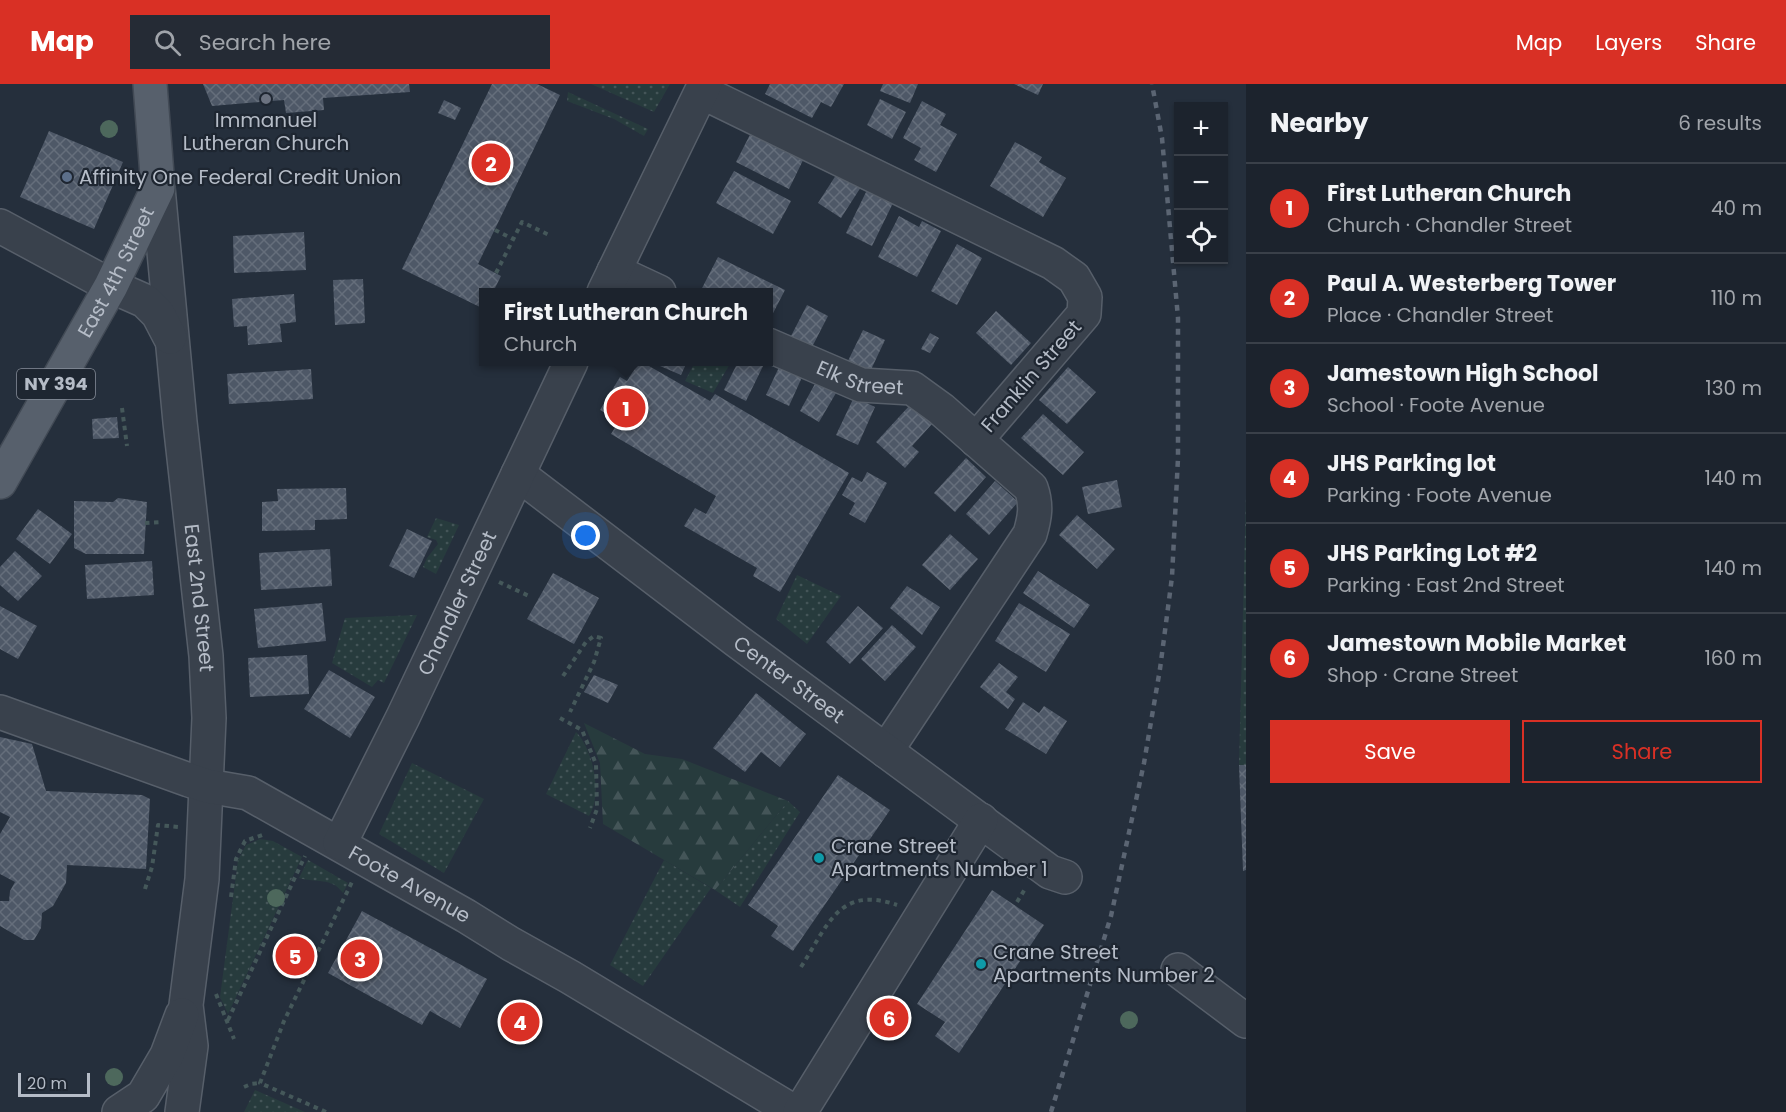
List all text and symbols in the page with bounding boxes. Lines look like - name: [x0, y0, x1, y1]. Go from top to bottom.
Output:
- search box: [130, 15, 550, 69]
- text: Map: [30, 22, 94, 61]
- icon: search: [151, 26, 184, 59]
- text: Search here: [199, 27, 331, 58]
- text: Map: [1516, 28, 1562, 57]
- text: Layers: [1595, 28, 1662, 57]
- text: Share: [1695, 28, 1756, 57]
- marker: Immanuel Lutheran Church: [259, 92, 273, 106]
- map controls: [1174, 102, 1228, 264]
- button: +: [1174, 102, 1228, 156]
- text: Nearby: [1270, 105, 1368, 141]
- place label: Immanuel Lutheran Church: [183, 106, 349, 157]
- text: 6 results: [1678, 109, 1762, 137]
- pin: 2: [472, 140, 510, 185]
- button: −: [1174, 156, 1228, 210]
- place label: Affinity One Federal Credit Union: [79, 163, 401, 191]
- marker: Affinity One Federal Credit Union: [60, 170, 74, 184]
- text: First Lutheran Church: [1327, 178, 1571, 209]
- text: 1: [1286, 194, 1293, 222]
- text: 40 m: [1711, 194, 1762, 222]
- street label: East 4th Street: [71, 202, 161, 342]
- button: locate: [1174, 210, 1228, 264]
- text: Church · Chandler Street: [1327, 211, 1572, 239]
- text: Paul A. Westerberg Tower: [1327, 268, 1616, 299]
- text: 2: [1284, 284, 1295, 312]
- text: 110 m: [1711, 284, 1762, 312]
- popup: [479, 288, 773, 366]
- text: First Lutheran Church: [504, 297, 748, 328]
- text: Place · Chandler Street: [1327, 301, 1553, 329]
- street label: Franklin Street: [974, 314, 1088, 438]
- text: Church: [504, 330, 577, 358]
- street label: Elk Street: [812, 354, 904, 401]
- text: Jamestown High School: [1327, 358, 1598, 389]
- road number: NY 394: [17, 369, 95, 399]
- text: 3: [1283, 374, 1296, 402]
- text: 130 m: [1705, 374, 1762, 402]
- pin: 1: [606, 386, 646, 430]
- text: School · Foote Avenue: [1327, 391, 1545, 419]
- text: JHS Parking lot: [1327, 448, 1496, 479]
- text: 4: [1283, 464, 1296, 492]
- text: 140 m: [1705, 464, 1762, 492]
- text: Parking · Foote Avenue: [1327, 481, 1552, 509]
- your location: [571, 521, 600, 550]
- street label: East 2nd Street: [177, 522, 221, 673]
- street label: Chandler Street: [411, 526, 503, 680]
- text: JHS Parking Lot #2: [1327, 538, 1537, 569]
- text: 5: [1283, 554, 1296, 582]
- text: 140 m: [1705, 554, 1762, 582]
- text: Parking · East 2nd Street: [1327, 571, 1565, 599]
- text: Jamestown Mobile Market: [1327, 628, 1626, 659]
- street label: Center Street: [728, 629, 850, 730]
- text: 6: [1283, 644, 1296, 672]
- text: 160 m: [1704, 644, 1762, 672]
- text: Shop · Crane Street: [1327, 661, 1518, 689]
- button: Save: [1270, 720, 1510, 783]
- button: Share: [1522, 720, 1762, 783]
- place label: Crane Street Apartments Number 1: [831, 832, 1048, 883]
- street label: Foote Avenue: [344, 839, 476, 930]
- marker: Crane Street Apartments Number 1: [812, 851, 826, 865]
- pin: 5: [276, 934, 314, 978]
- pin: 3: [340, 936, 380, 982]
- place label: Crane Street Apartments Number 2: [993, 938, 1215, 989]
- marker: Crane Street Apartments Number 2: [974, 957, 988, 971]
- pin: 6: [870, 996, 908, 1040]
- pin: 4: [500, 1000, 540, 1044]
- scale bar: [18, 1070, 90, 1098]
- text: 20 m: [27, 1072, 67, 1095]

